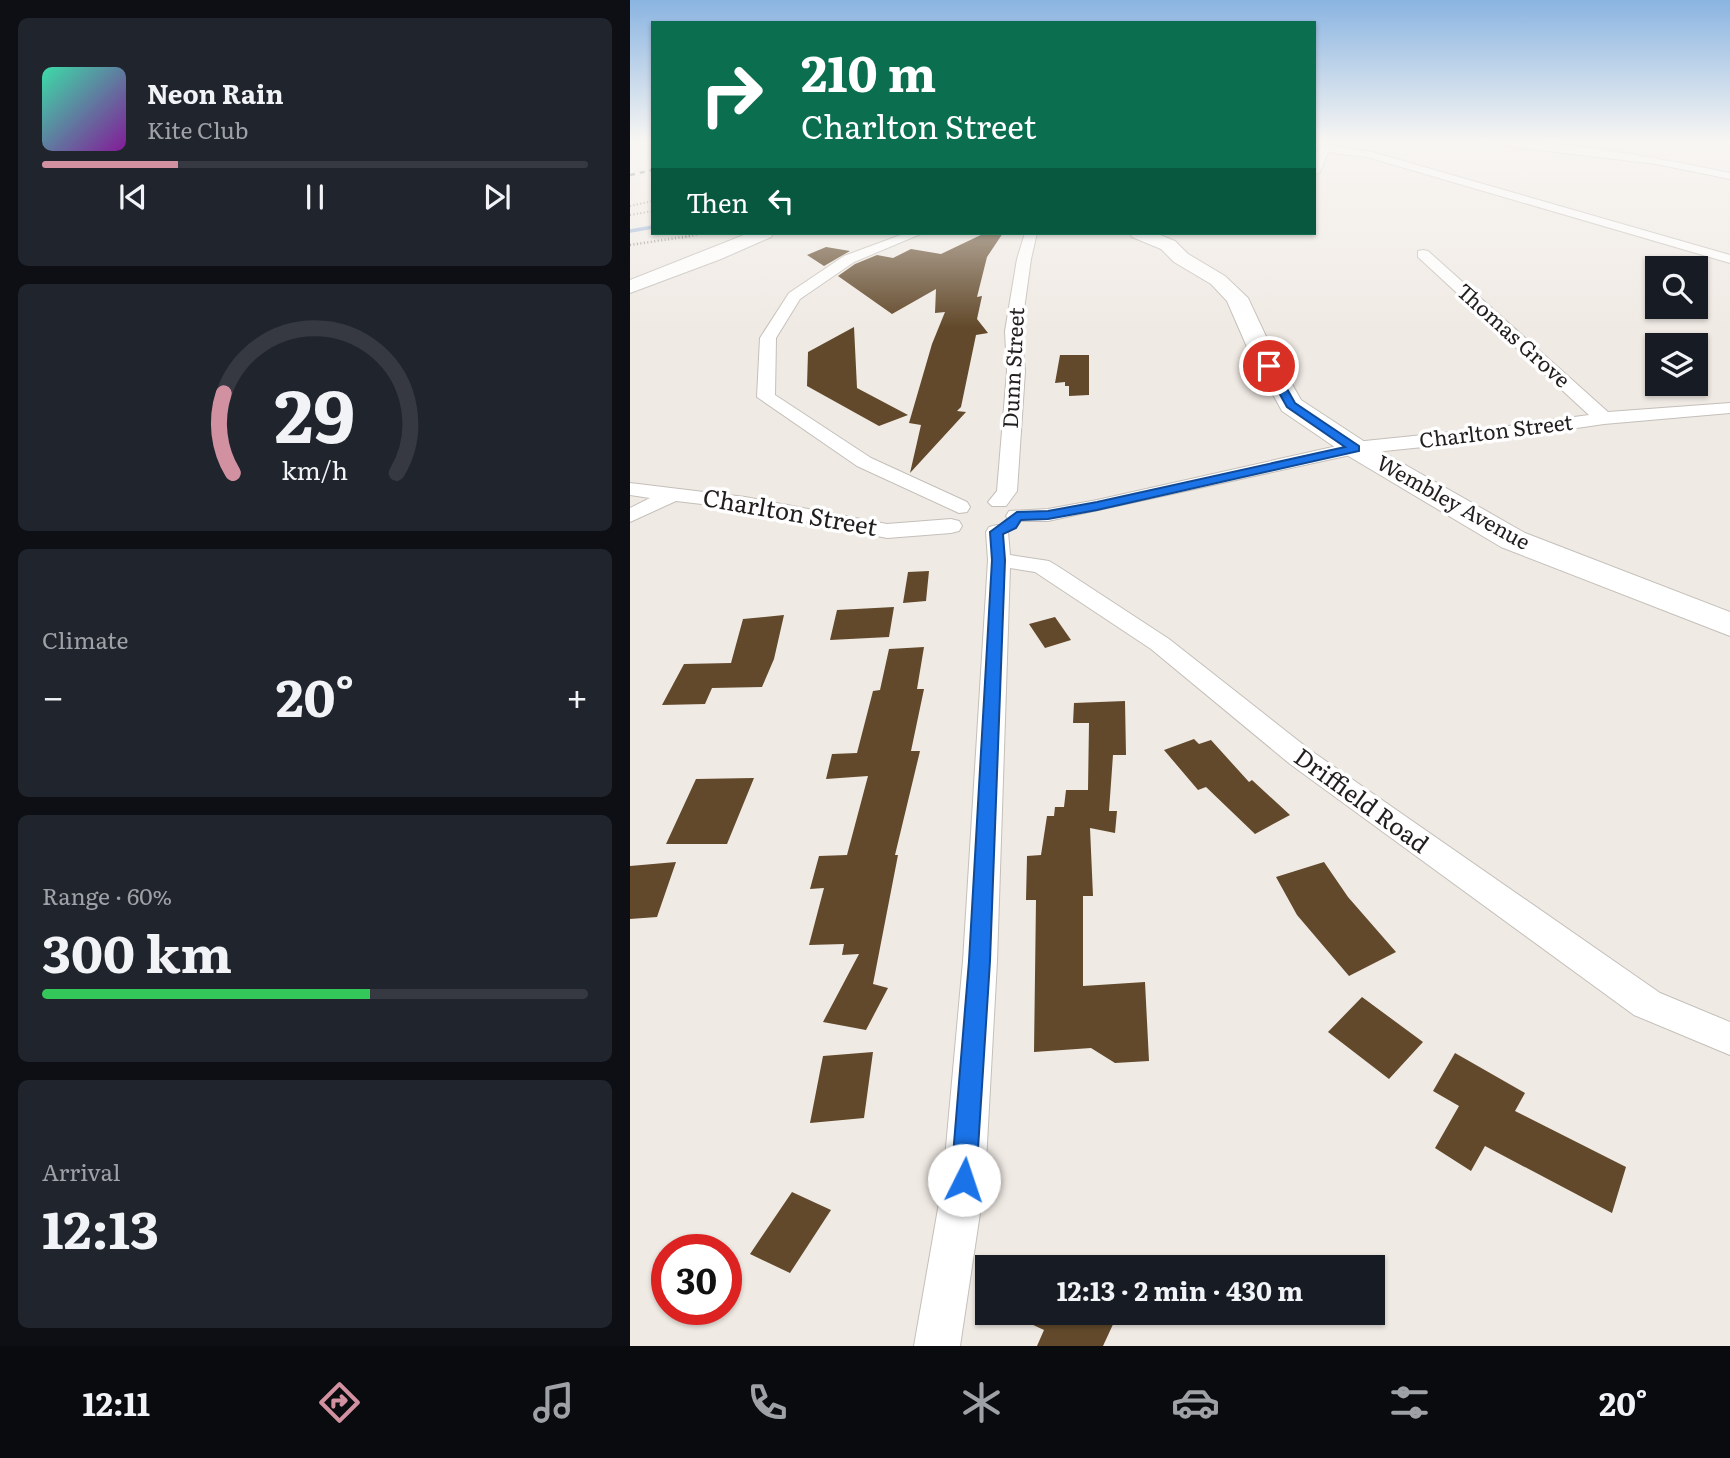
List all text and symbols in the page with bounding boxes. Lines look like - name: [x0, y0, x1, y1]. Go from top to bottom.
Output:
- text: 210 m: [801, 34, 936, 107]
- icon: right: [686, 49, 777, 140]
- text: Neon Rain: [147, 73, 284, 112]
- text: Charlton Street: [801, 101, 1036, 149]
- text: Kite Club: [147, 112, 248, 146]
- icon: previous: [114, 178, 152, 216]
- icon: pause: [296, 178, 334, 216]
- icon: next: [478, 178, 516, 216]
- text: Then: [686, 182, 748, 221]
- icon: left: [762, 182, 800, 220]
- map controls: [1645, 256, 1708, 396]
- button: search: [1645, 256, 1708, 319]
- street label: Thomas Grove: [1451, 275, 1578, 394]
- street label: Dunn Street: [993, 306, 1030, 429]
- button: layers: [1645, 333, 1708, 396]
- pin: [1239, 336, 1299, 396]
- icon: arrive: [1250, 347, 1288, 385]
- text: 29: [274, 358, 356, 466]
- street label: Charlton Street: [1417, 405, 1575, 454]
- street label: Wembley Avenue: [1372, 446, 1537, 556]
- text: km/h: [282, 451, 348, 488]
- street label: Charlton Street: [700, 478, 881, 543]
- text: Climate: [42, 622, 128, 656]
- text: 20°: [276, 656, 354, 733]
- text: −: [42, 666, 64, 723]
- text: +: [566, 666, 588, 723]
- street label: Driffield Road: [1288, 738, 1437, 860]
- text: Range · 60%: [42, 878, 172, 912]
- text: 300 km: [42, 912, 232, 989]
- position arrow: [927, 1143, 1001, 1217]
- text: Arrival: [42, 1154, 121, 1188]
- text: 12:13: [42, 1188, 159, 1265]
- speed limit sign: 30: [651, 1234, 742, 1325]
- text: 12:13 · 2 min · 430 m: [1057, 1270, 1303, 1309]
- text: 12:11: [83, 1378, 150, 1426]
- icon: directions: [315, 1378, 364, 1427]
- icon: music: [529, 1378, 578, 1427]
- icon: phone: [743, 1378, 792, 1427]
- icon: climate: [957, 1378, 1006, 1427]
- icon: car: [1171, 1378, 1220, 1427]
- icon: filters: [1385, 1378, 1434, 1427]
- text: 20°: [1599, 1378, 1647, 1426]

